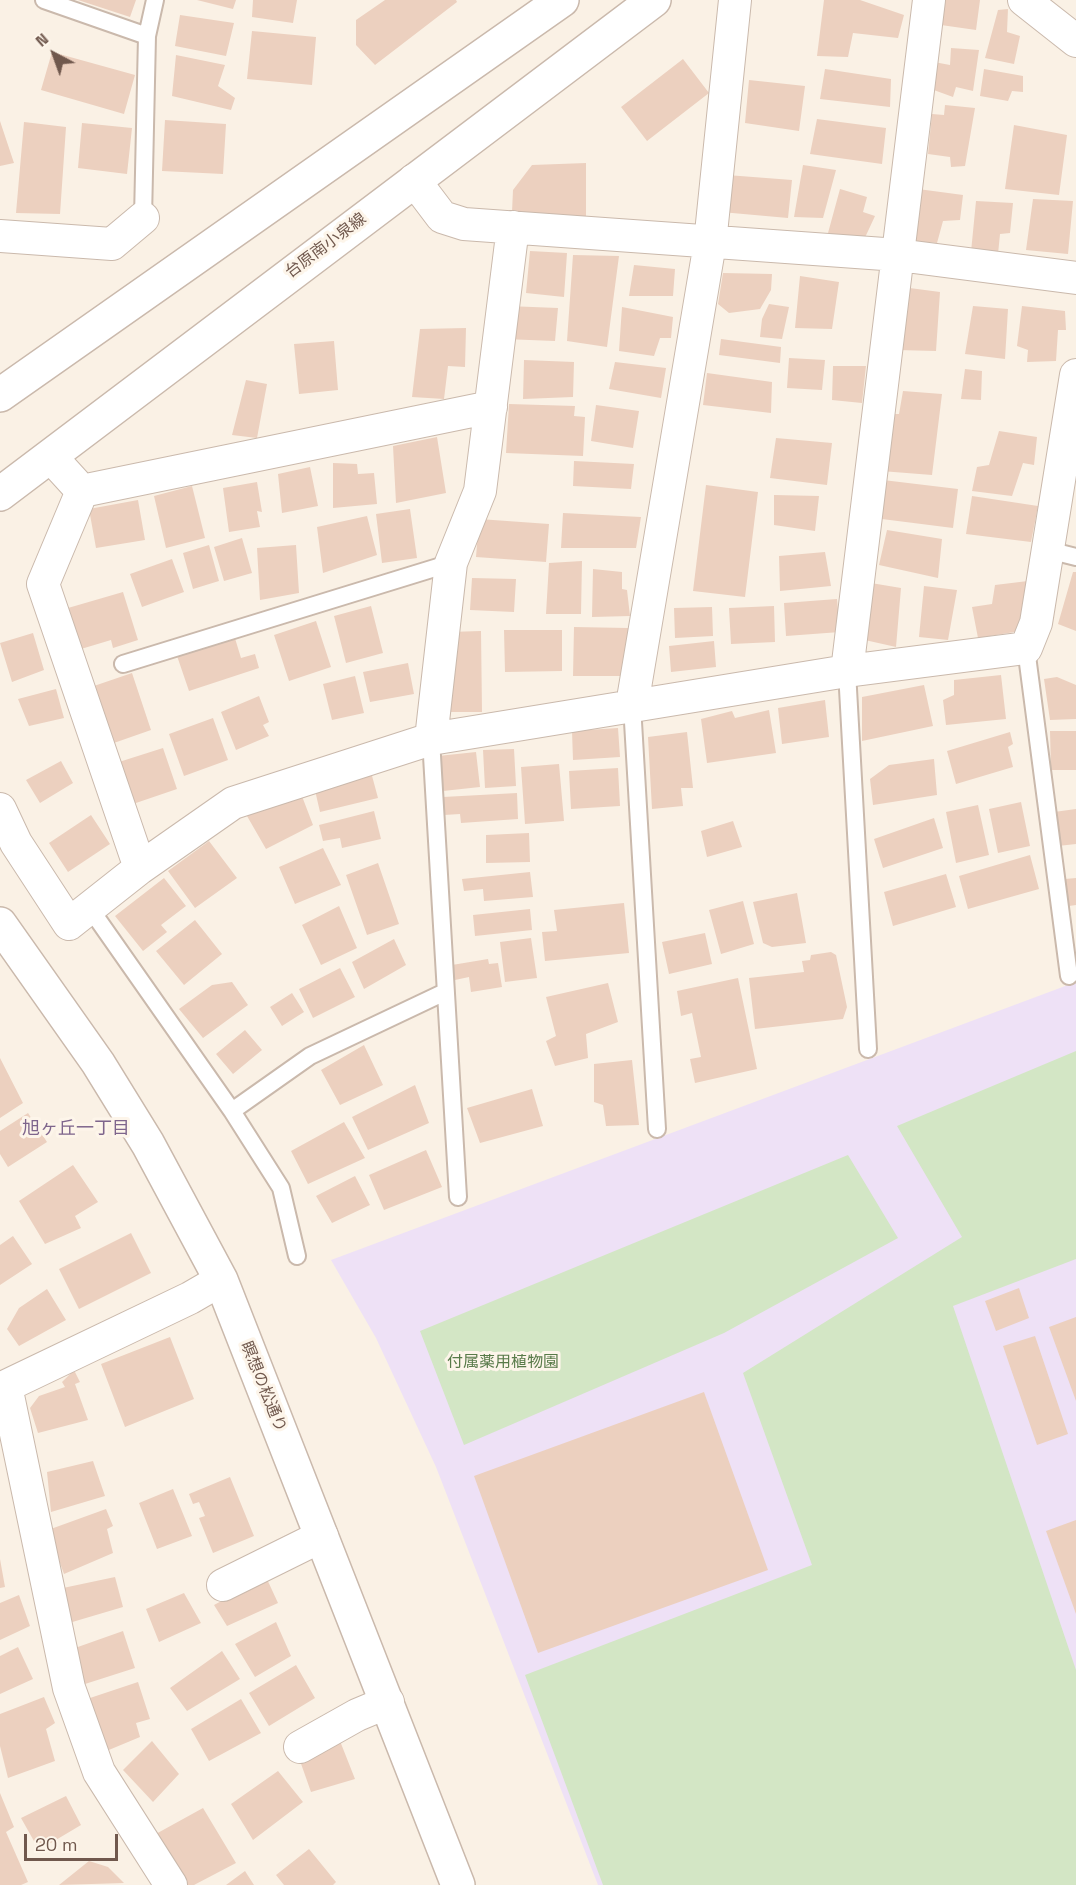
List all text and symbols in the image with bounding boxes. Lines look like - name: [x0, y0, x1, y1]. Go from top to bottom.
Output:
- north arrow: [24, 24, 84, 84]
- text: N: [31, 29, 53, 51]
- street label: 台原南小泉線: [282, 209, 370, 283]
- district label: 旭ヶ丘一丁目: [22, 1118, 130, 1140]
- street label: 瞑想の松通り: [236, 1339, 290, 1435]
- park label: 付属薬用植物園: [447, 1353, 559, 1373]
- scale bar: [27, 1822, 122, 1860]
- text: 20 m: [35, 1833, 78, 1856]

